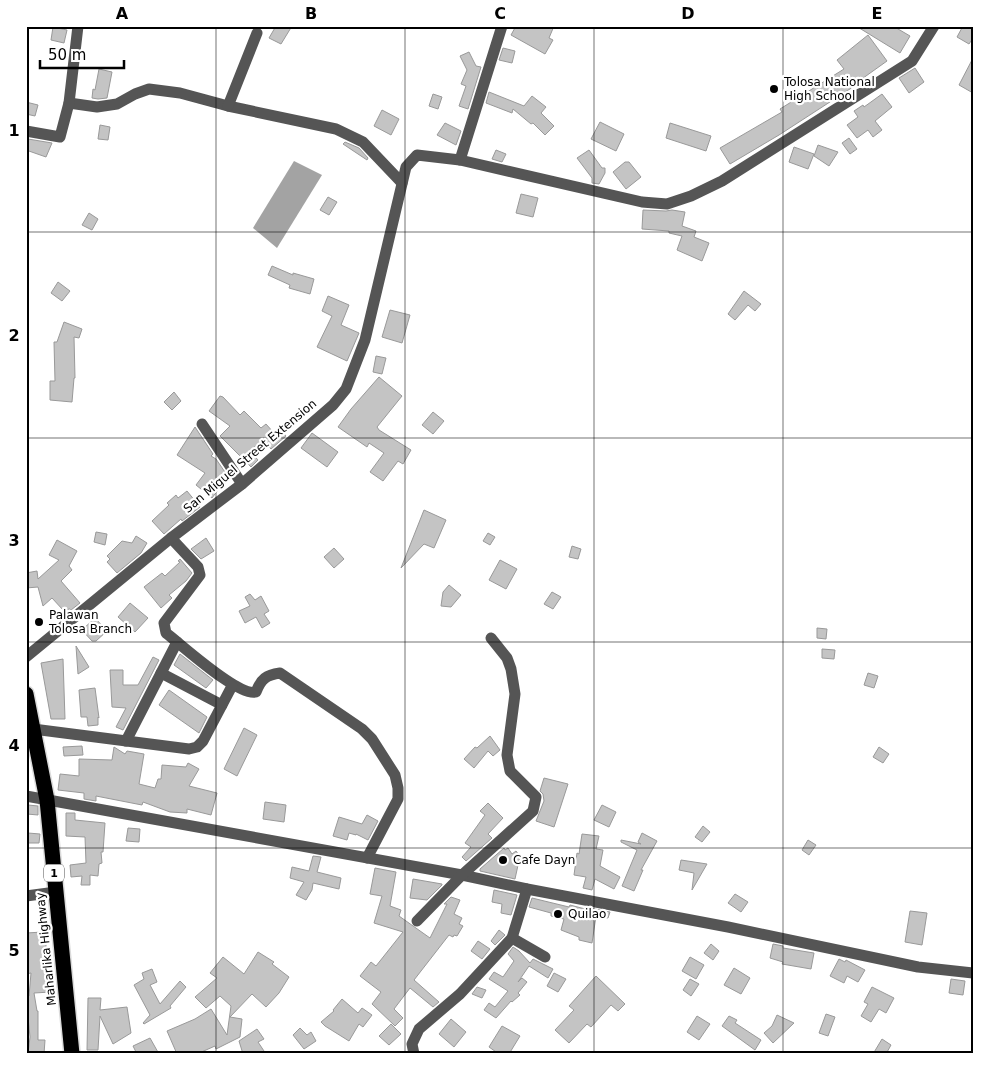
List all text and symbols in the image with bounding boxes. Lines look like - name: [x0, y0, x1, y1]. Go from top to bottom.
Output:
- text: A: [116, 4, 129, 23]
- text: B: [305, 4, 317, 23]
- text: C: [494, 4, 506, 23]
- text: D: [681, 4, 695, 23]
- text: E: [872, 4, 882, 23]
- scale bar: [40, 38, 124, 70]
- text: 50 m: [48, 46, 86, 64]
- place label: Tolosa National High School: [783, 75, 875, 103]
- marker: Tolosa National High School: [768, 83, 780, 95]
- text: 1: [8, 121, 20, 140]
- text: 2: [8, 326, 20, 345]
- street label: San Miguel Street Extension: [181, 396, 319, 516]
- text: 3: [8, 531, 20, 550]
- place label: Palawan Tolosa Branch: [48, 608, 132, 636]
- marker: Palawan Tolosa Branch: [33, 616, 45, 628]
- text: 4: [8, 736, 20, 755]
- place label: Cafe Dayn: [513, 853, 575, 867]
- marker: Cafe Dayn: [497, 854, 509, 866]
- road number: 1: [44, 864, 64, 881]
- street label: Maharlika Highway: [33, 892, 59, 1006]
- place label: Quilao: [568, 907, 606, 921]
- marker: Quilao: [552, 908, 564, 920]
- text: 5: [8, 941, 20, 960]

